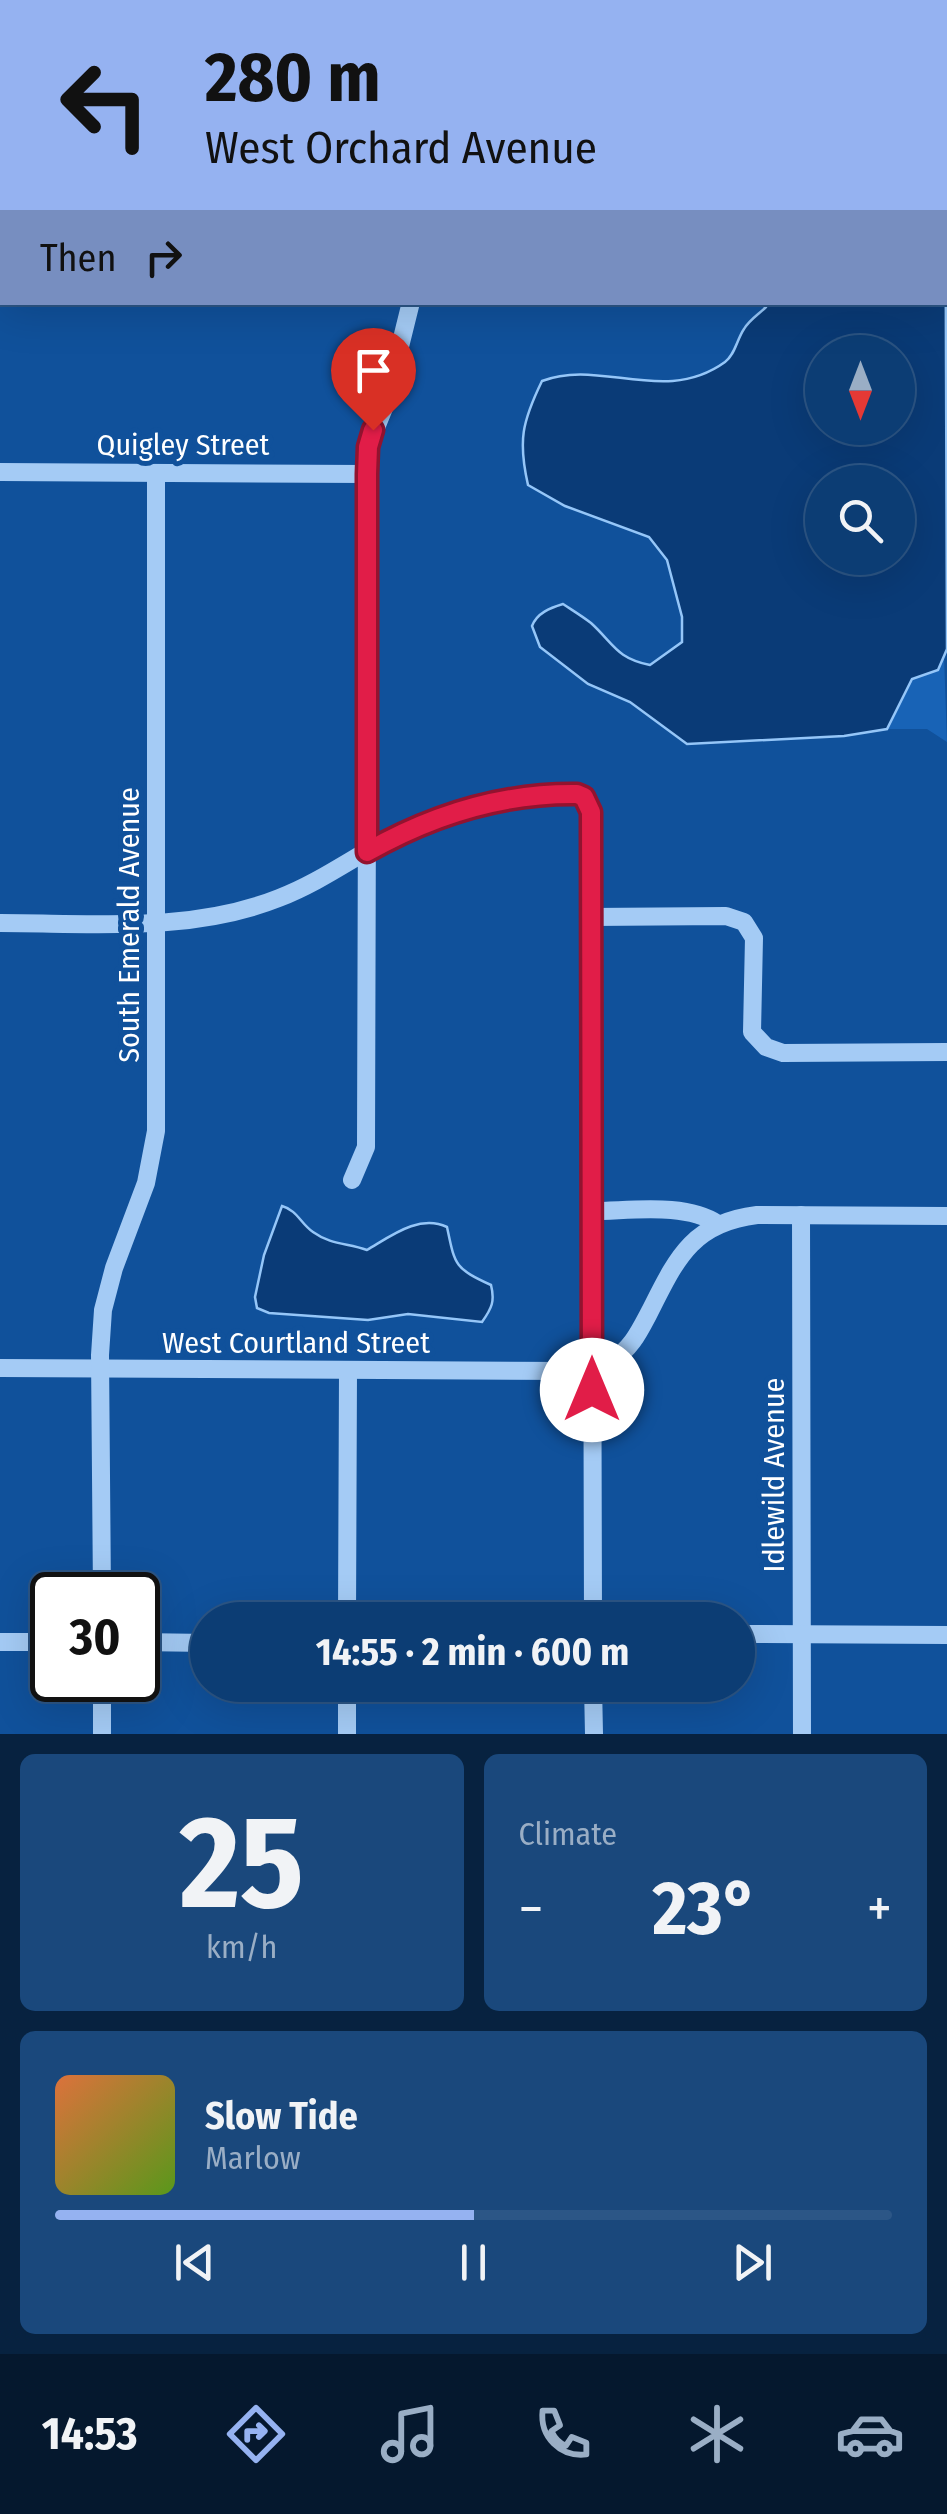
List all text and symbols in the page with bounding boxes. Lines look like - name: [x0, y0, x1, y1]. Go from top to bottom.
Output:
- text: 280 m: [205, 36, 381, 120]
- icon: left: [40, 40, 170, 170]
- text: West Orchard Avenue: [205, 121, 597, 175]
- icon: right: [136, 230, 191, 285]
- text: Then: [40, 235, 116, 281]
- pin: [331, 328, 416, 431]
- north arrow: [805, 335, 915, 445]
- map controls: [805, 335, 915, 575]
- icon: arrive: [346, 343, 401, 398]
- street label: Quigley Street: [97, 427, 270, 463]
- button: search: [805, 465, 915, 575]
- street label: South Emerald Avenue: [111, 787, 147, 1063]
- street label: West Courtland Street: [162, 1325, 430, 1361]
- position arrow: [540, 1338, 644, 1442]
- street label: Idlewild Avenue: [756, 1378, 792, 1572]
- speed limit sign: 30: [30, 1572, 160, 1702]
- text: 14:55 · 2 min · 600 m: [316, 1629, 629, 1675]
- text: 25: [180, 1785, 304, 1941]
- text: Climate: [519, 1815, 617, 1853]
- text: 23°: [652, 1864, 758, 1954]
- text: −: [519, 1876, 543, 1942]
- text: +: [867, 1876, 892, 1942]
- text: km/h: [206, 1928, 277, 1966]
- text: Slow Tide: [205, 2093, 358, 2139]
- text: Marlow: [205, 2139, 301, 2177]
- icon: previous: [167, 2235, 222, 2290]
- icon: pause: [446, 2235, 501, 2290]
- icon: next: [725, 2235, 780, 2290]
- icon: directions: [221, 2399, 291, 2469]
- icon: music: [375, 2399, 445, 2469]
- icon: phone: [528, 2399, 598, 2469]
- icon: climate: [682, 2399, 752, 2469]
- icon: car: [835, 2399, 905, 2469]
- text: 14:53: [42, 2407, 138, 2461]

